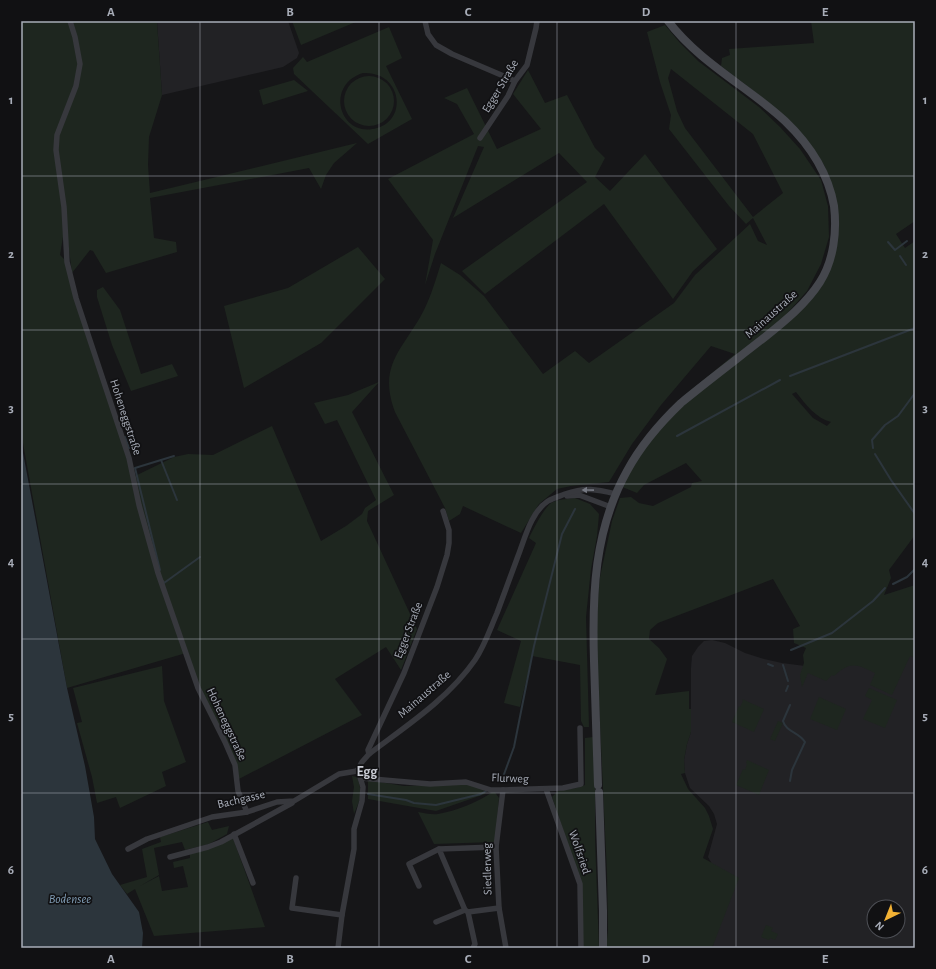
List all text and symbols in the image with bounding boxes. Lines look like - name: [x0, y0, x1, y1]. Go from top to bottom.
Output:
- text: A: [107, 6, 115, 19]
- text: B: [286, 6, 294, 19]
- text: C: [465, 6, 472, 19]
- text: D: [642, 6, 651, 19]
- text: E: [822, 6, 829, 19]
- street label: Egger Straße: [480, 57, 520, 115]
- text: 1: [9, 94, 13, 107]
- text: 1: [923, 94, 927, 107]
- text: 2: [8, 248, 14, 261]
- text: 2: [922, 248, 928, 261]
- street label: Mainaustraße: [743, 288, 799, 340]
- street label: Hoheneggstraße: [108, 378, 144, 456]
- text: 3: [8, 402, 14, 415]
- text: 3: [922, 402, 928, 415]
- one-way arrow: [581, 487, 594, 493]
- text: 4: [8, 556, 15, 569]
- text: 4: [922, 556, 929, 569]
- street label: Egger Straße: [392, 600, 424, 660]
- street label: Mainaustraße: [395, 668, 453, 720]
- street label: Hoheneggstraße: [205, 686, 249, 762]
- text: 5: [8, 710, 14, 723]
- text: 5: [922, 710, 928, 723]
- district label: Egg: [357, 765, 378, 779]
- street label: Flurweg: [491, 771, 529, 785]
- street label: Bachgasse: [216, 788, 266, 810]
- street label: Wolfsried: [567, 828, 593, 876]
- street label: Siedlerweg: [481, 843, 493, 895]
- text: 6: [8, 864, 14, 877]
- text: 6: [922, 864, 928, 877]
- water label: Bodensee: [49, 893, 91, 906]
- north arrow: [866, 899, 906, 939]
- text: N: [873, 919, 886, 933]
- text: A: [107, 953, 115, 966]
- text: B: [286, 953, 294, 966]
- text: C: [465, 953, 472, 966]
- text: D: [642, 953, 651, 966]
- text: E: [822, 953, 829, 966]

